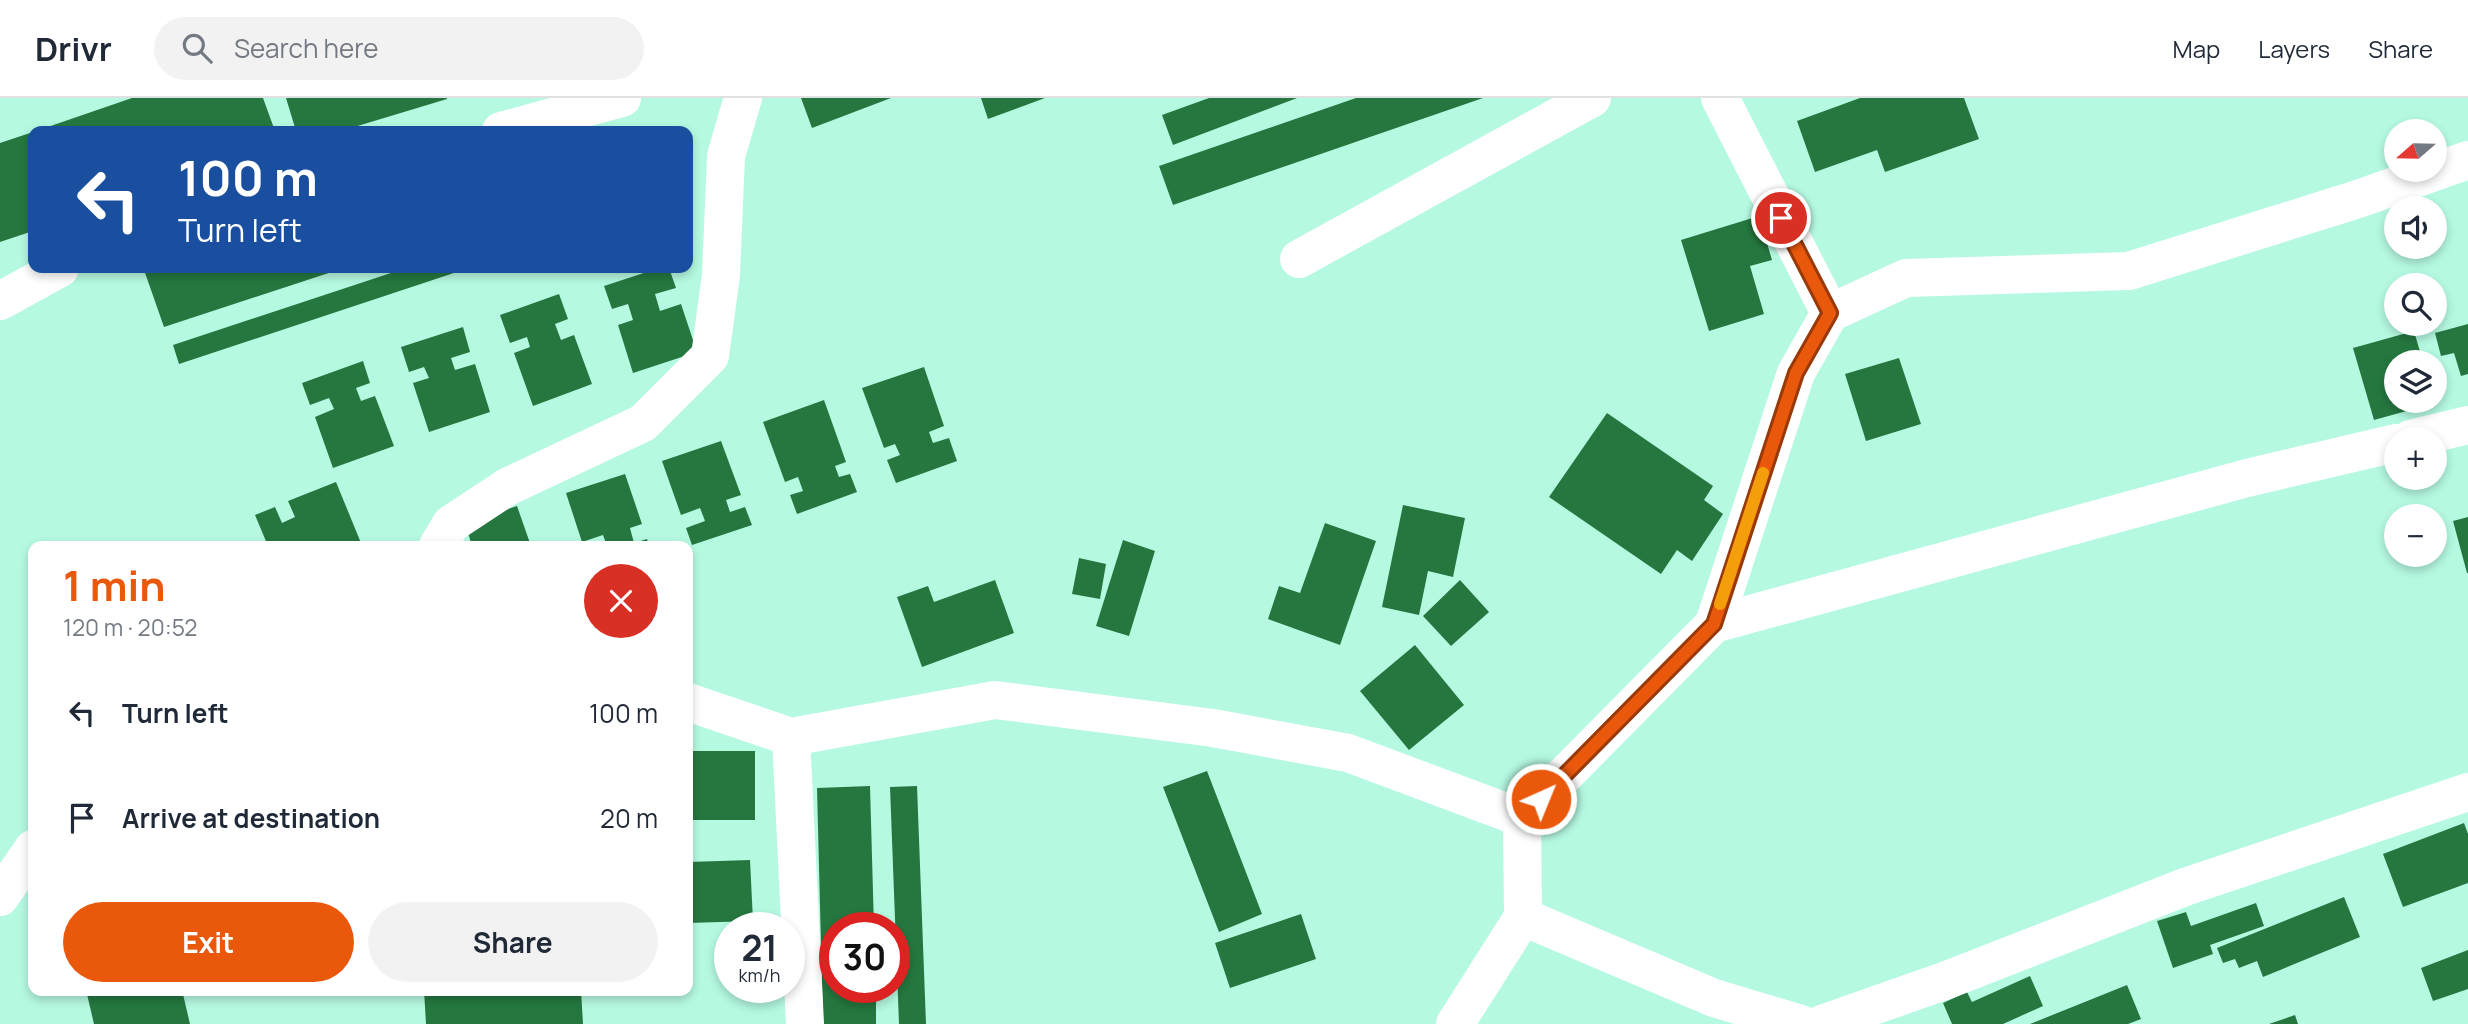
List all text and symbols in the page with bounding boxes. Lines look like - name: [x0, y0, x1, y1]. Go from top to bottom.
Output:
- search box: [154, 17, 644, 80]
- text: Drivr: [35, 26, 112, 71]
- icon: search: [178, 29, 216, 67]
- text: Search here: [234, 30, 378, 66]
- text: Map: [2173, 32, 2220, 65]
- text: Layers: [2258, 32, 2330, 65]
- text: Share: [2368, 32, 2433, 65]
- north arrow: [2384, 119, 2446, 182]
- map controls: [2384, 119, 2447, 567]
- text: 100 m: [178, 144, 318, 211]
- icon: left: [63, 154, 154, 245]
- pin: [1751, 188, 1811, 248]
- button: sound: [2384, 196, 2447, 259]
- icon: arrive: [1762, 199, 1800, 237]
- text: Turn left: [178, 208, 302, 252]
- button: search: [2384, 273, 2447, 336]
- button: layers: [2384, 350, 2447, 413]
- button: +: [2384, 427, 2447, 490]
- button: −: [2384, 504, 2447, 567]
- text: 1 min: [63, 556, 166, 614]
- button: close: [584, 564, 658, 638]
- text: 120 m · 20:52: [63, 611, 197, 643]
- icon: left: [63, 694, 101, 732]
- text: Turn left: [122, 695, 229, 731]
- text: 100 m: [589, 695, 658, 731]
- position arrow: [1504, 762, 1578, 836]
- icon: arrive: [63, 799, 101, 837]
- text: Arrive at destination: [122, 800, 380, 836]
- text: 20 m: [600, 800, 658, 836]
- button: Exit: [63, 902, 354, 982]
- button: Share: [368, 902, 658, 982]
- speed limit sign: 30: [819, 912, 910, 1003]
- text: 21: [741, 924, 778, 972]
- text: km/h: [739, 963, 780, 987]

